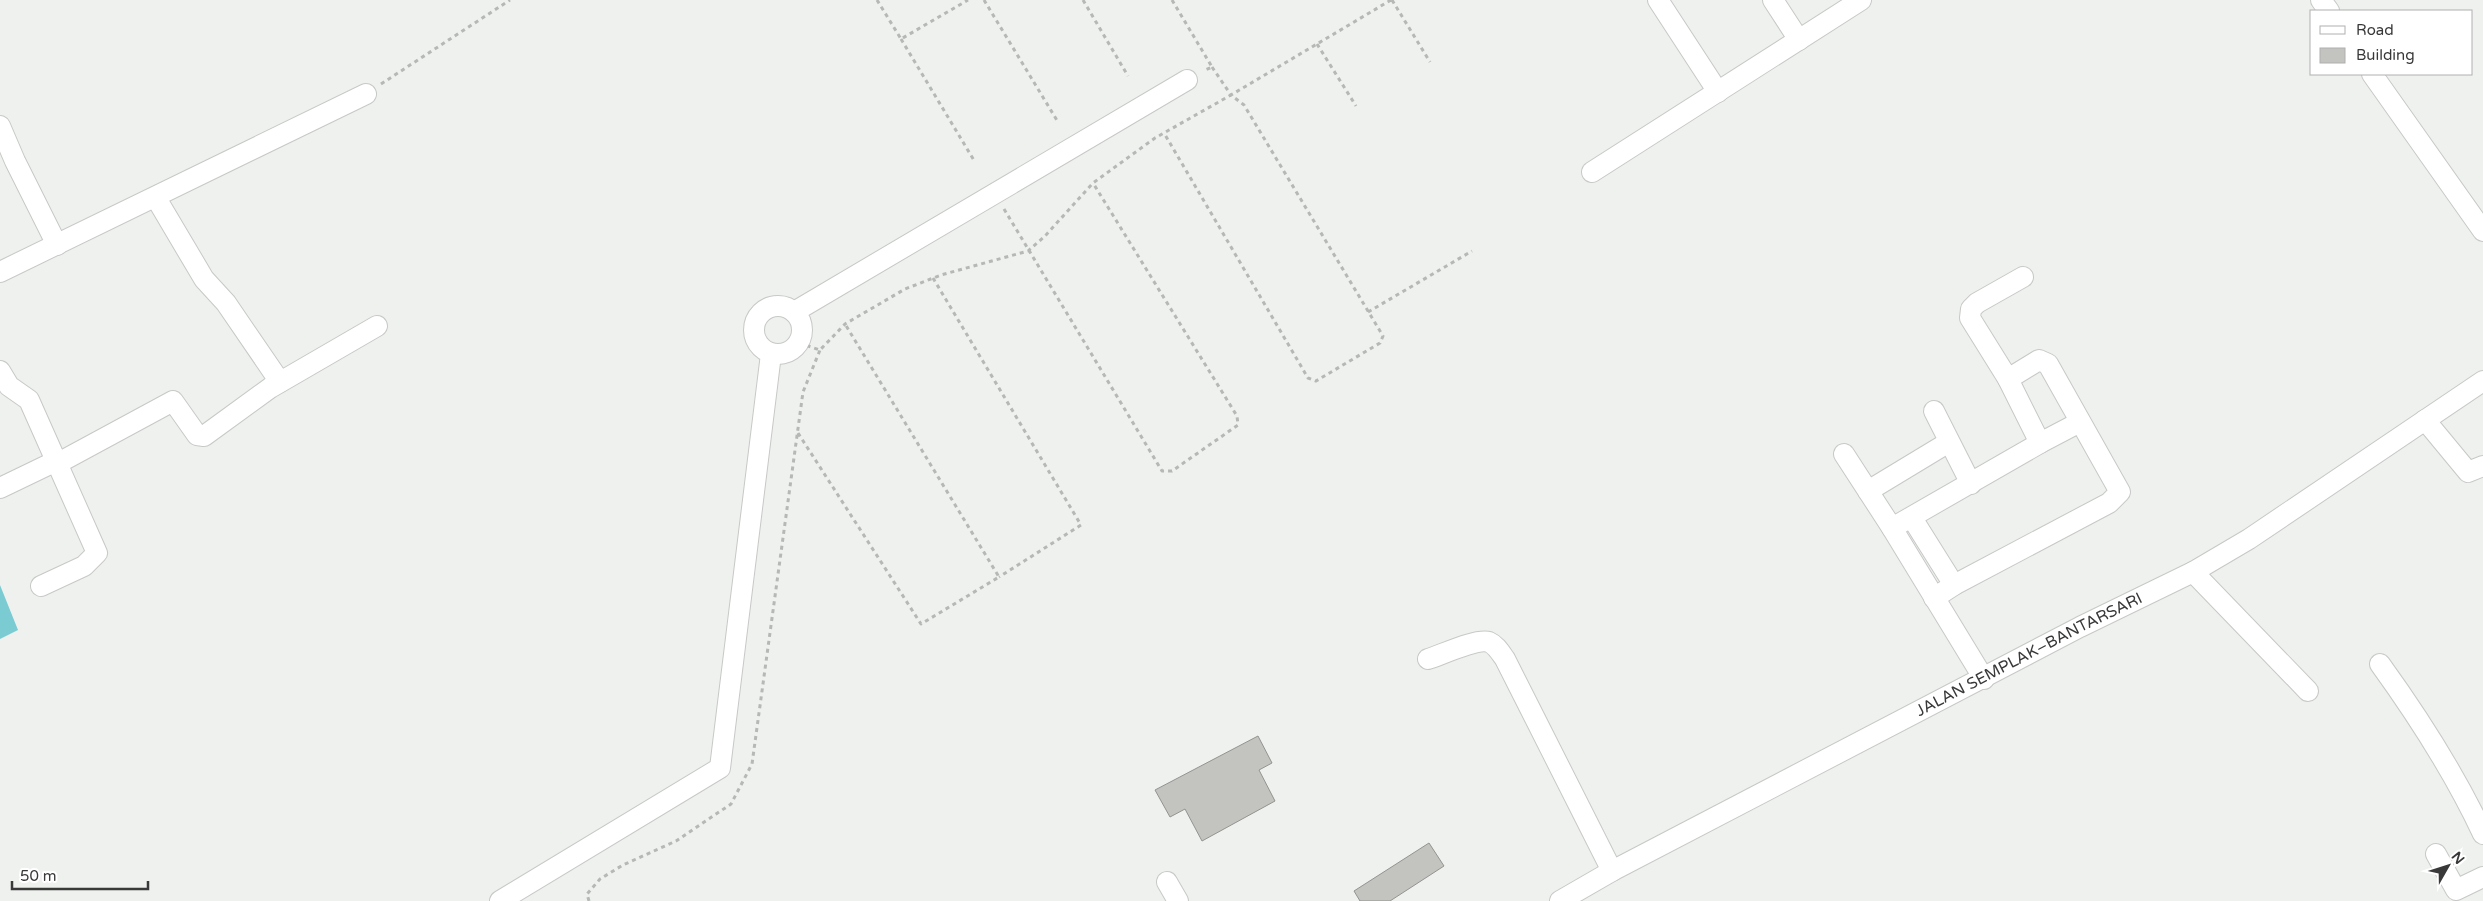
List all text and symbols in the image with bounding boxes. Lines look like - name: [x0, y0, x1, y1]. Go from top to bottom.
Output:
- legend: [2310, 10, 2473, 75]
- text: Road: [2356, 21, 2394, 39]
- text: Building: [2356, 46, 2415, 64]
- street label: JALAN SEMPLAK–BANTARSARI: [1912, 588, 2146, 721]
- north arrow: [2423, 841, 2473, 891]
- text: N: [2448, 848, 2468, 868]
- scale bar: [12, 858, 149, 890]
- text: 50 m: [20, 867, 57, 885]

